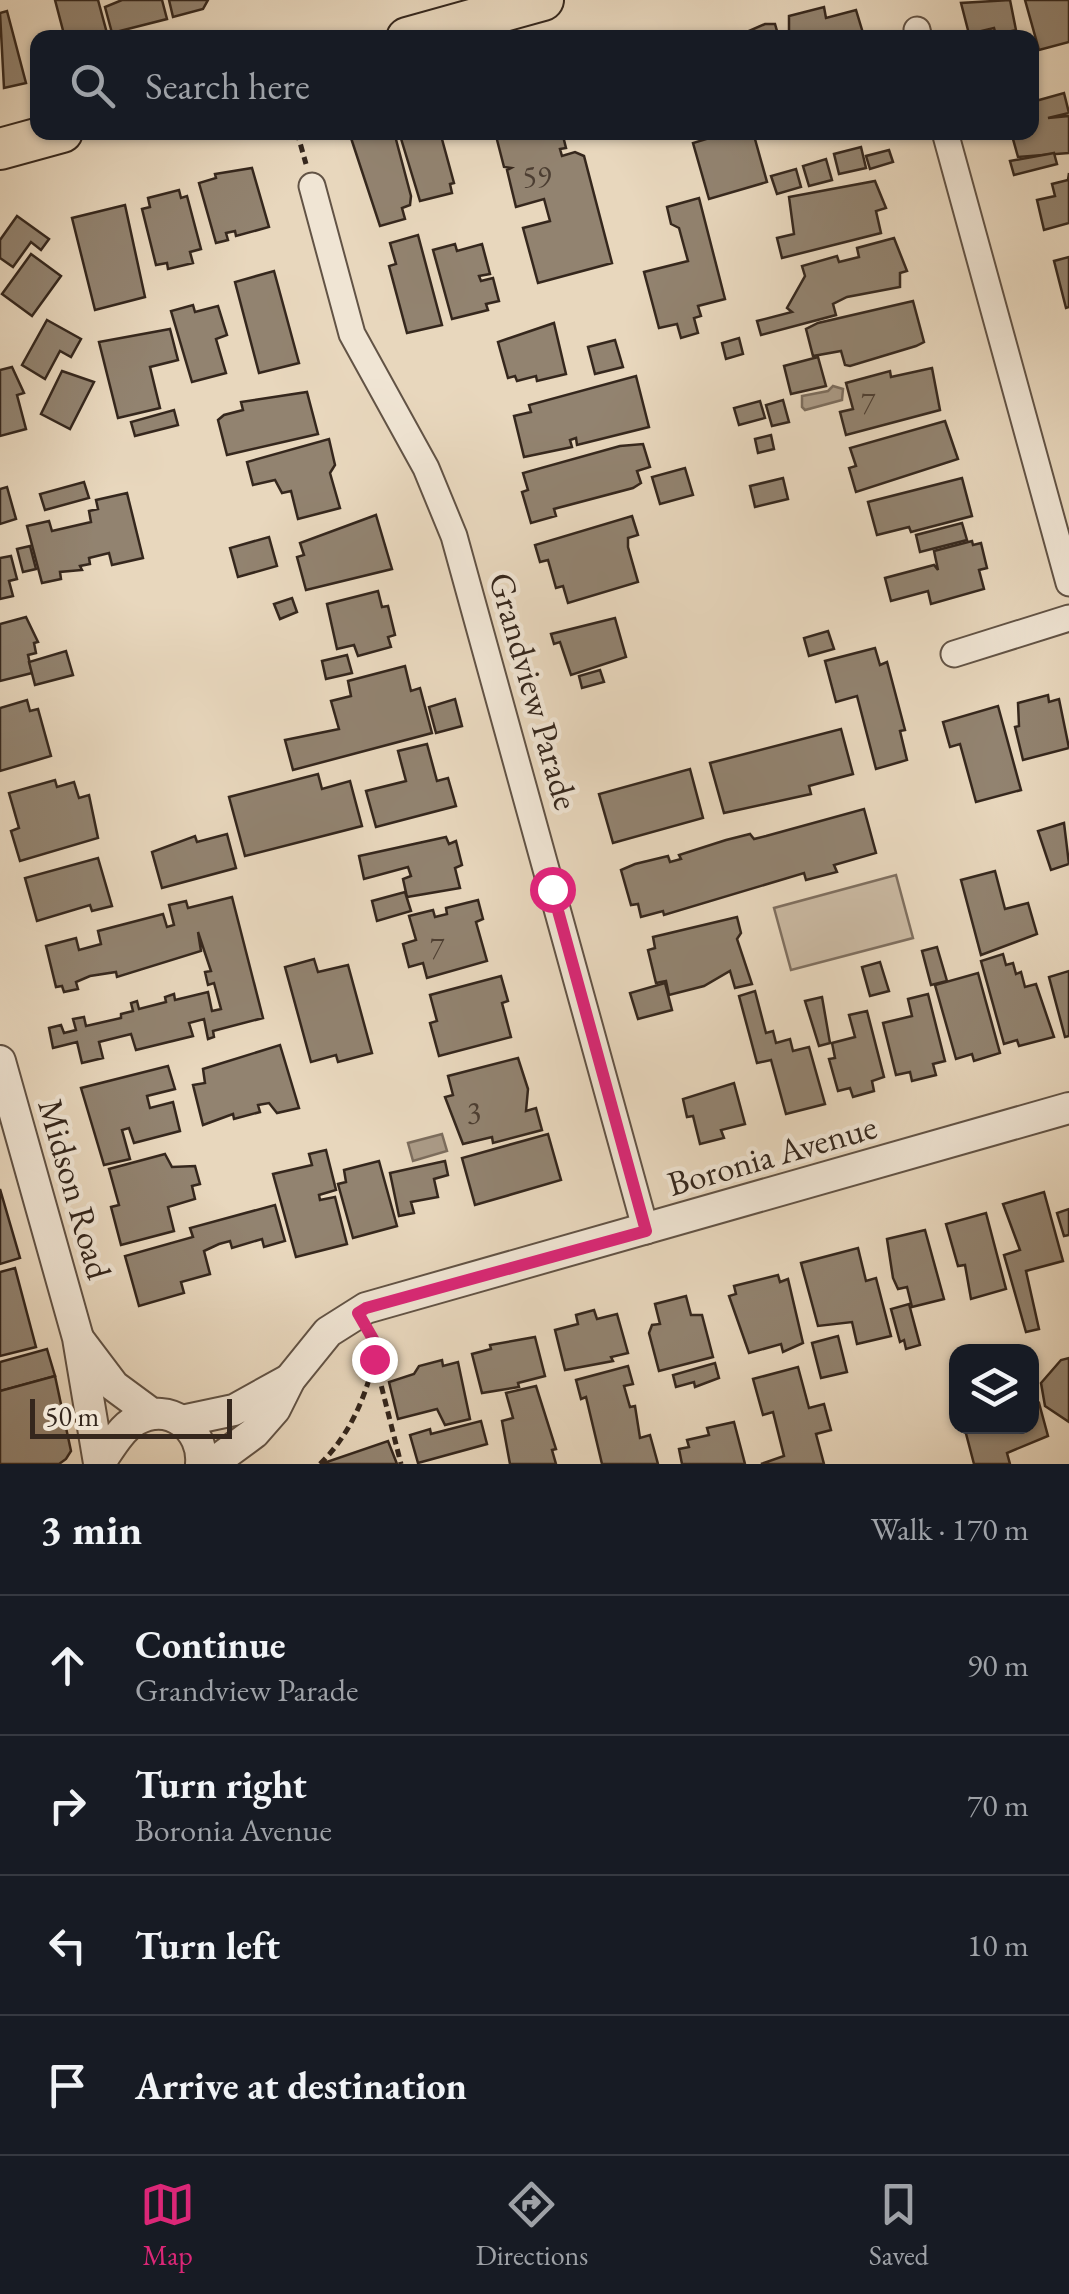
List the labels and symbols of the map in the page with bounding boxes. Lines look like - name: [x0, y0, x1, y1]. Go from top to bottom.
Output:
- house number: 59: [523, 157, 551, 196]
- house number: 7: [861, 383, 876, 422]
- street label: Grandview Parade: [479, 567, 590, 815]
- route start: [530, 867, 576, 913]
- house number: 7: [430, 928, 445, 967]
- house number: 3: [467, 1093, 481, 1132]
- street label: Midson Road: [28, 1094, 123, 1284]
- street label: Boronia Avenue: [662, 1103, 882, 1206]
- route end: [352, 1337, 398, 1383]
- scale bar: [30, 1394, 232, 1438]

